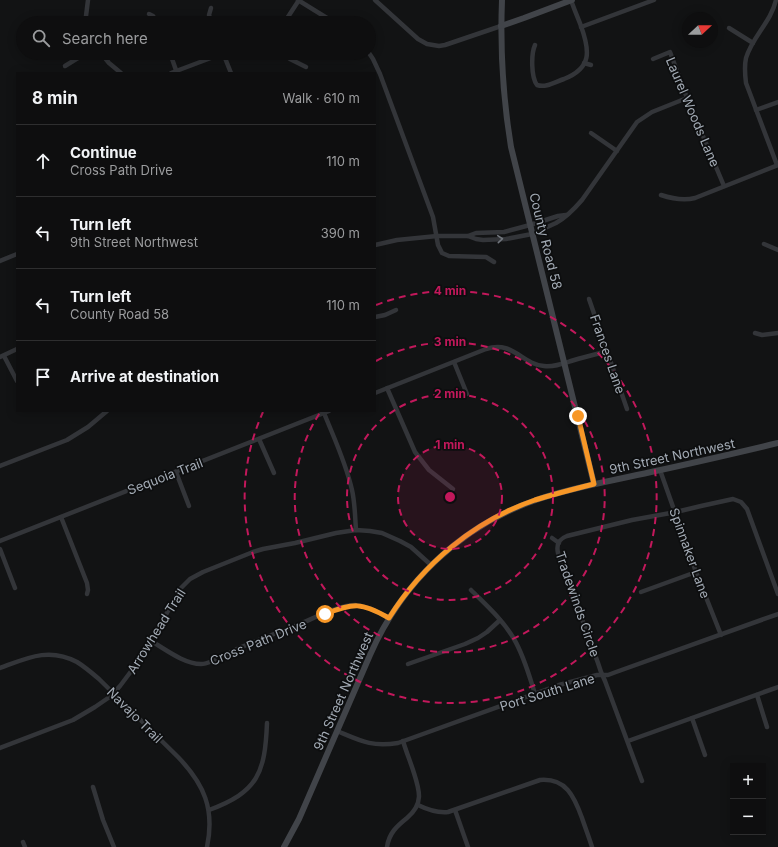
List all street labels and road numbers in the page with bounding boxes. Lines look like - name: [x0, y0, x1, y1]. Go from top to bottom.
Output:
- street label: Laurel Woods Lane: [663, 55, 723, 169]
- street label: County Road 58: [526, 191, 566, 291]
- street label: Frances Lane: [587, 312, 629, 396]
- street label: 9th Street Northwest: [608, 435, 736, 477]
- street label: Sequoia Trail: [125, 454, 205, 498]
- street label: Spinnaker Lane: [666, 506, 714, 600]
- street label: Tradewinds Circle: [552, 549, 604, 659]
- street label: Arrowhead Trail: [123, 585, 189, 677]
- street label: Cross Path Drive: [207, 615, 309, 669]
- street label: 9th Street Northwest: [310, 629, 376, 753]
- street label: Port South Lane: [498, 670, 596, 714]
- street label: Navajo Trail: [104, 684, 166, 746]

